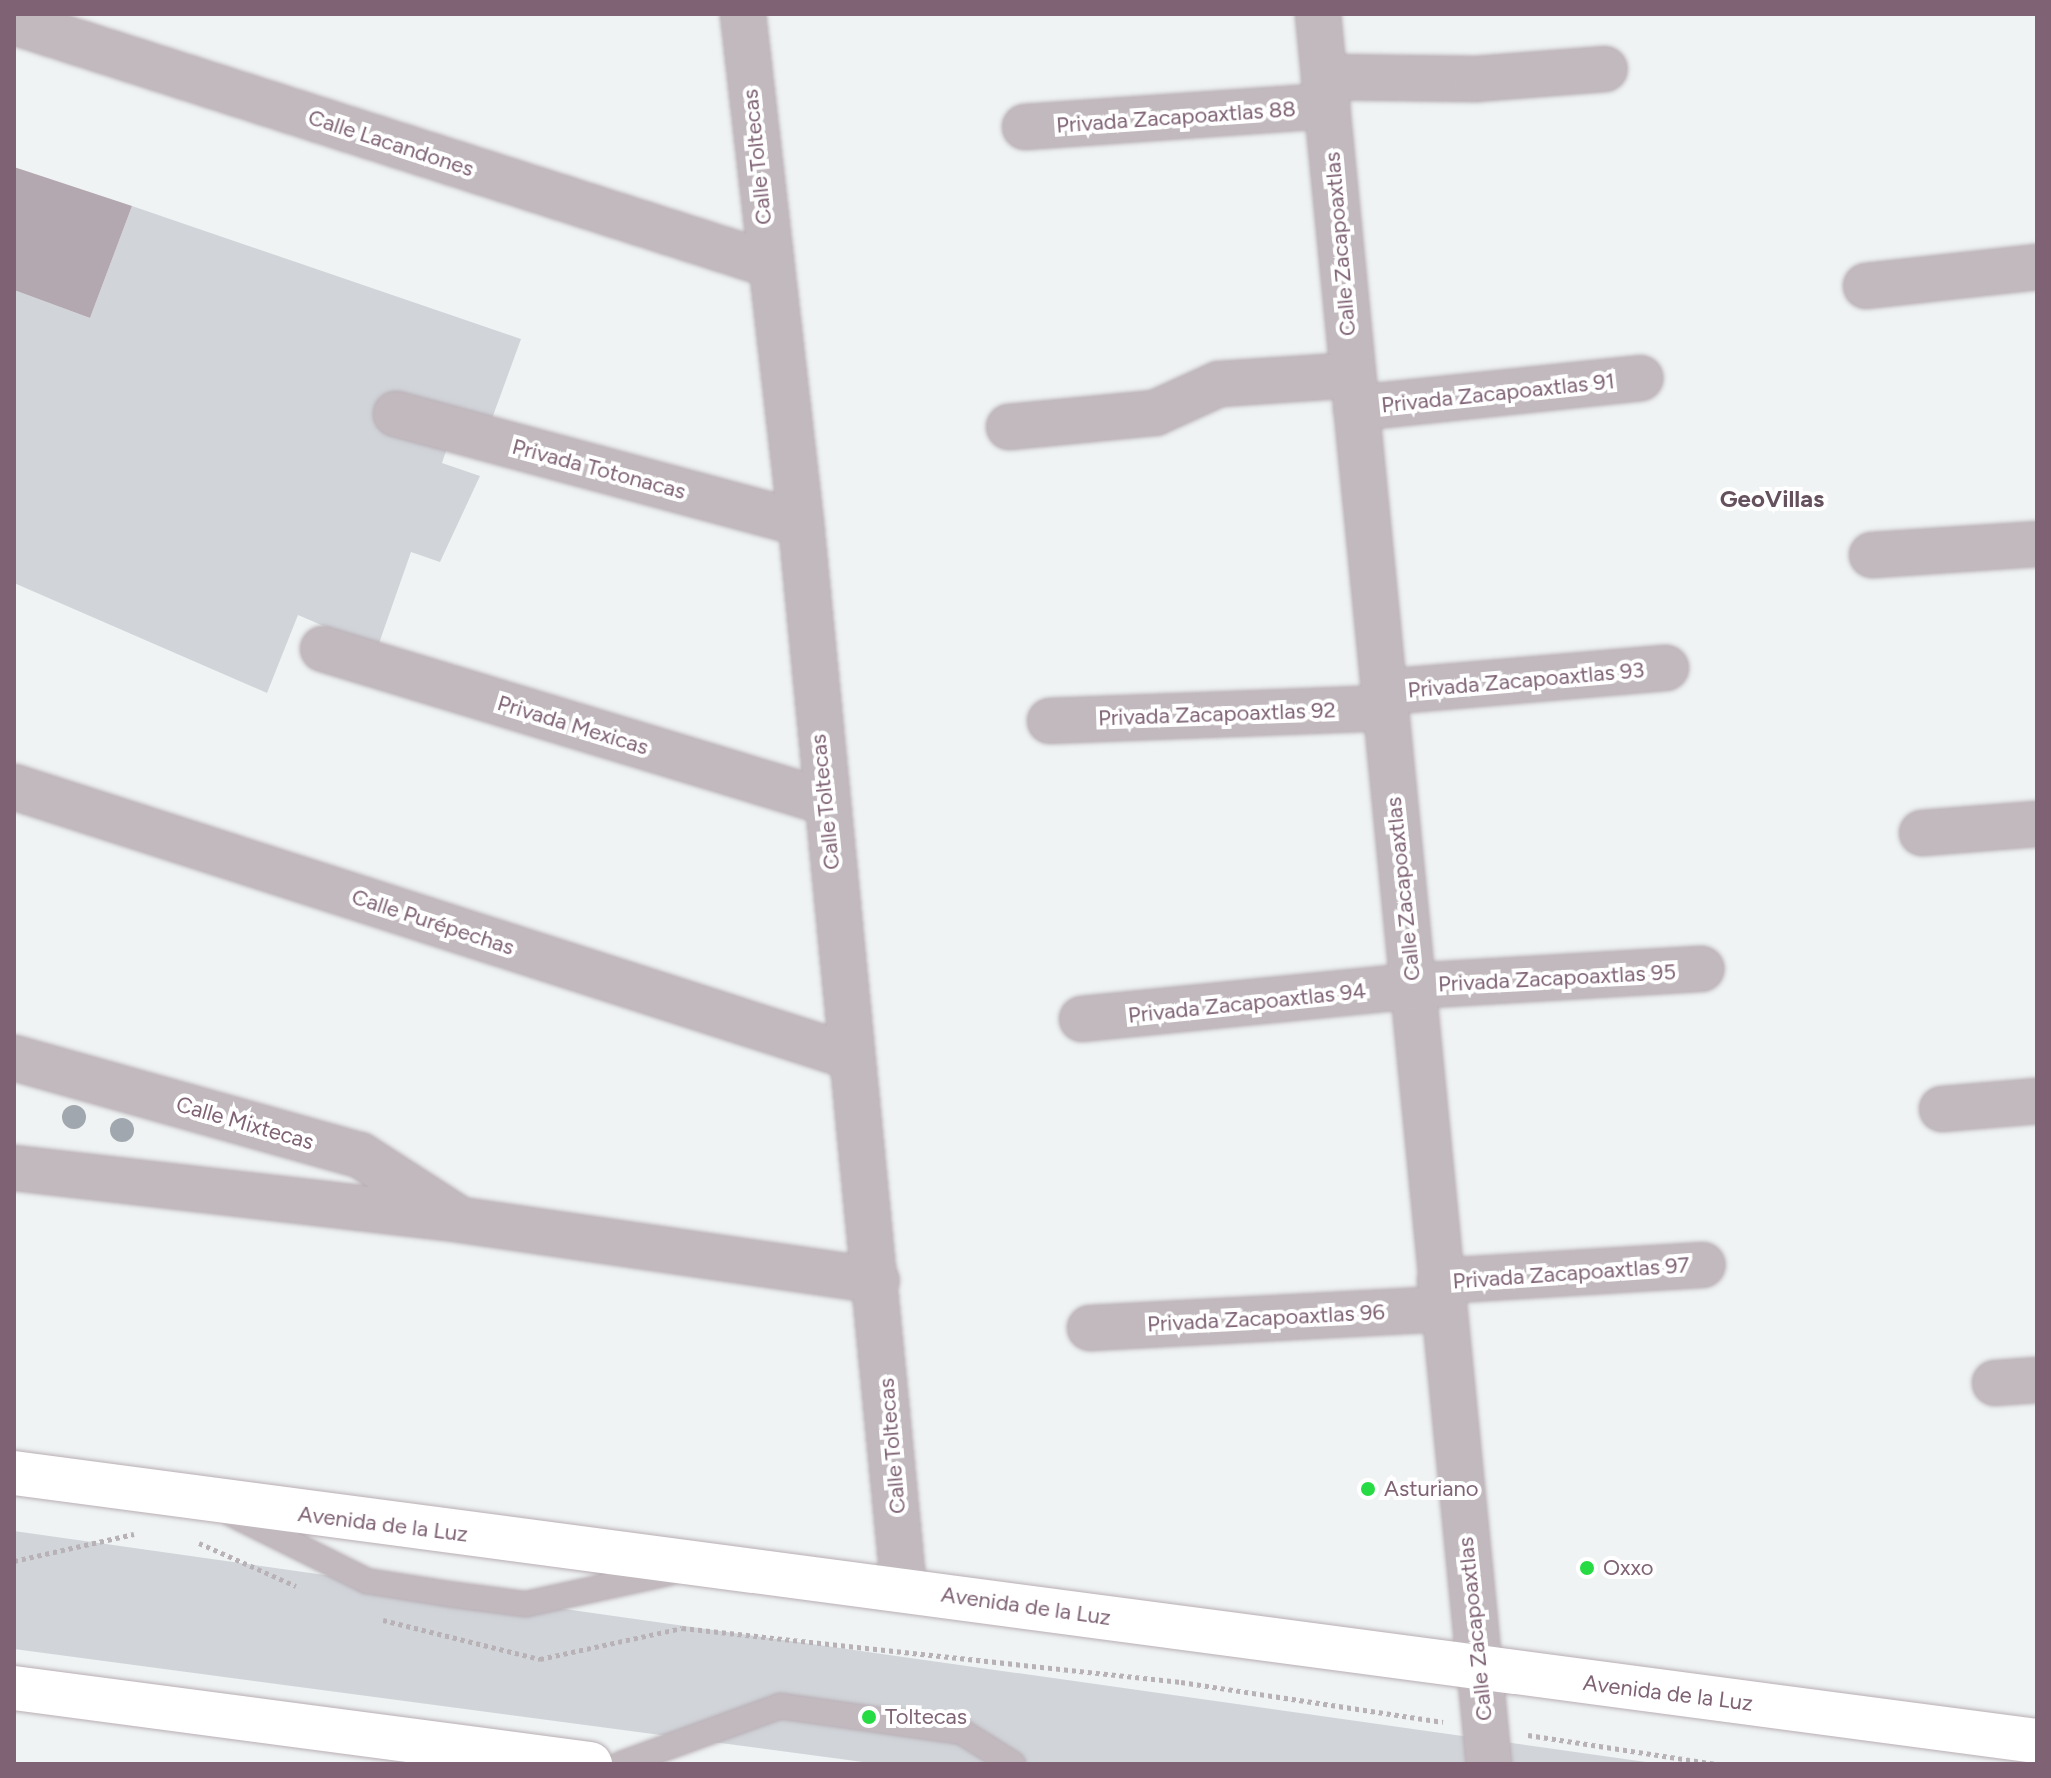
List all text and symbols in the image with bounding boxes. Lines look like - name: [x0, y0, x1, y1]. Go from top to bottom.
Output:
- street label: Calle Toltecas: [737, 88, 777, 226]
- street label: Privada Zacapoaxtlas 88: [1055, 95, 1297, 139]
- street label: Calle Lacandones: [305, 104, 477, 182]
- street label: Calle Zacapoaxtlas: [1319, 151, 1361, 337]
- street label: Privada Zacapoaxtlas 91: [1380, 368, 1616, 418]
- street label: Privada Totonacas: [509, 433, 689, 505]
- district label: GeoVillas: [1720, 485, 1824, 513]
- street label: Privada Zacapoaxtlas 93: [1407, 657, 1645, 703]
- street label: Privada Mexicas: [494, 689, 652, 761]
- street label: Privada Zacapoaxtlas 92: [1098, 697, 1336, 731]
- street label: Calle Toltecas: [805, 733, 845, 871]
- street label: Calle Zacapoaxtlas: [1380, 796, 1426, 982]
- street label: Calle Purépechas: [348, 883, 518, 961]
- street label: Privada Zacapoaxtlas 95: [1437, 959, 1677, 997]
- street label: Privada Zacapoaxtlas 94: [1127, 977, 1367, 1029]
- street label: Calle Mixtecas: [173, 1091, 317, 1155]
- street label: Privada Zacapoaxtlas 97: [1452, 1252, 1690, 1294]
- street label: Privada Zacapoaxtlas 96: [1146, 1299, 1386, 1337]
- street label: Calle Toltecas: [873, 1377, 911, 1515]
- place label: Asturiano: [1384, 1476, 1479, 1502]
- marker: Asturiano: [1359, 1480, 1377, 1498]
- street label: Avenida de la Luz: [296, 1500, 470, 1548]
- street label: Calle Zacapoaxtlas: [1452, 1536, 1498, 1722]
- place label: Oxxo: [1603, 1555, 1654, 1581]
- marker: Oxxo: [1578, 1559, 1596, 1577]
- street label: Avenida de la Luz: [939, 1581, 1113, 1631]
- street label: Avenida de la Luz: [1581, 1669, 1755, 1717]
- place label: Toltecas: [885, 1704, 967, 1730]
- marker: Toltecas: [860, 1708, 878, 1726]

